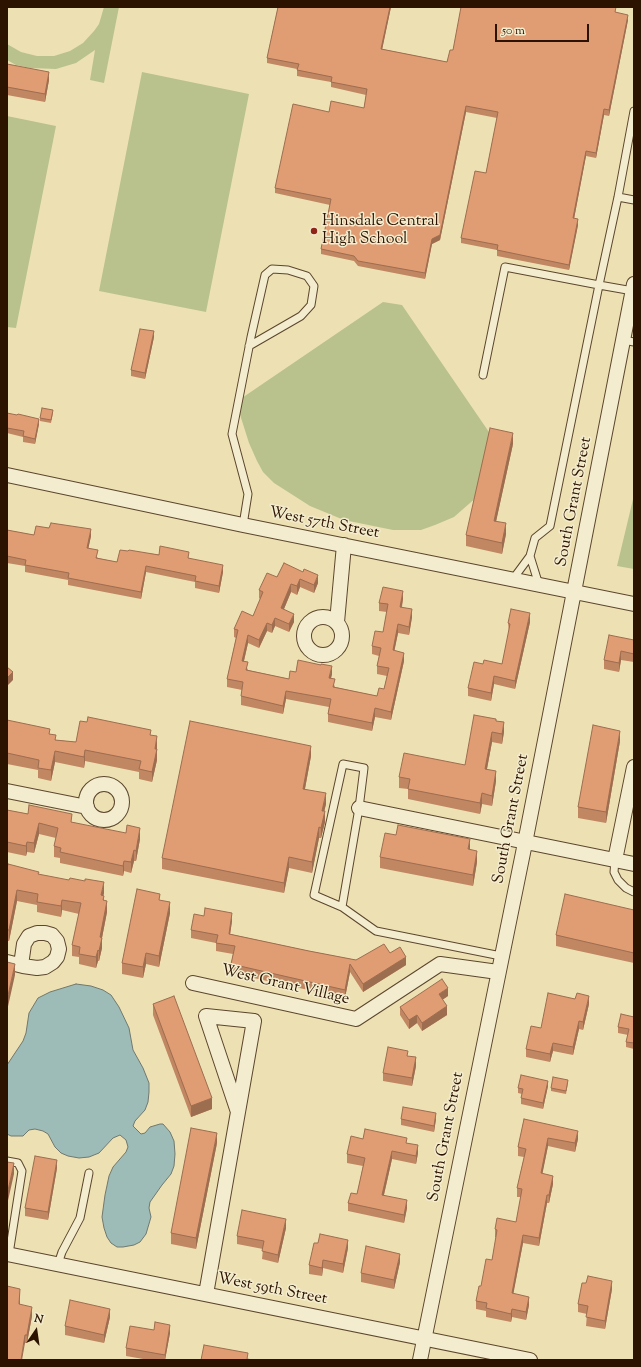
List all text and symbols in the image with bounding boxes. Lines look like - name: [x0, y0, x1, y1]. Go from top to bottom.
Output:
- scale bar: [497, 16, 591, 42]
- text: 50 m: [502, 22, 525, 40]
- place label: Hinsdale Central High School: [322, 212, 439, 250]
- marker: Hinsdale Central High School: [309, 226, 319, 236]
- street label: South Grant Street: [553, 436, 597, 568]
- street label: West 57th Street: [267, 504, 381, 544]
- street label: South Grant Street: [490, 753, 534, 885]
- street label: West Grant Village: [219, 962, 351, 1010]
- street label: South Grant Street: [425, 1071, 469, 1203]
- street label: West 59th Street: [215, 1270, 329, 1310]
- north arrow: [16, 1311, 56, 1351]
- text: N: [33, 1311, 45, 1328]

